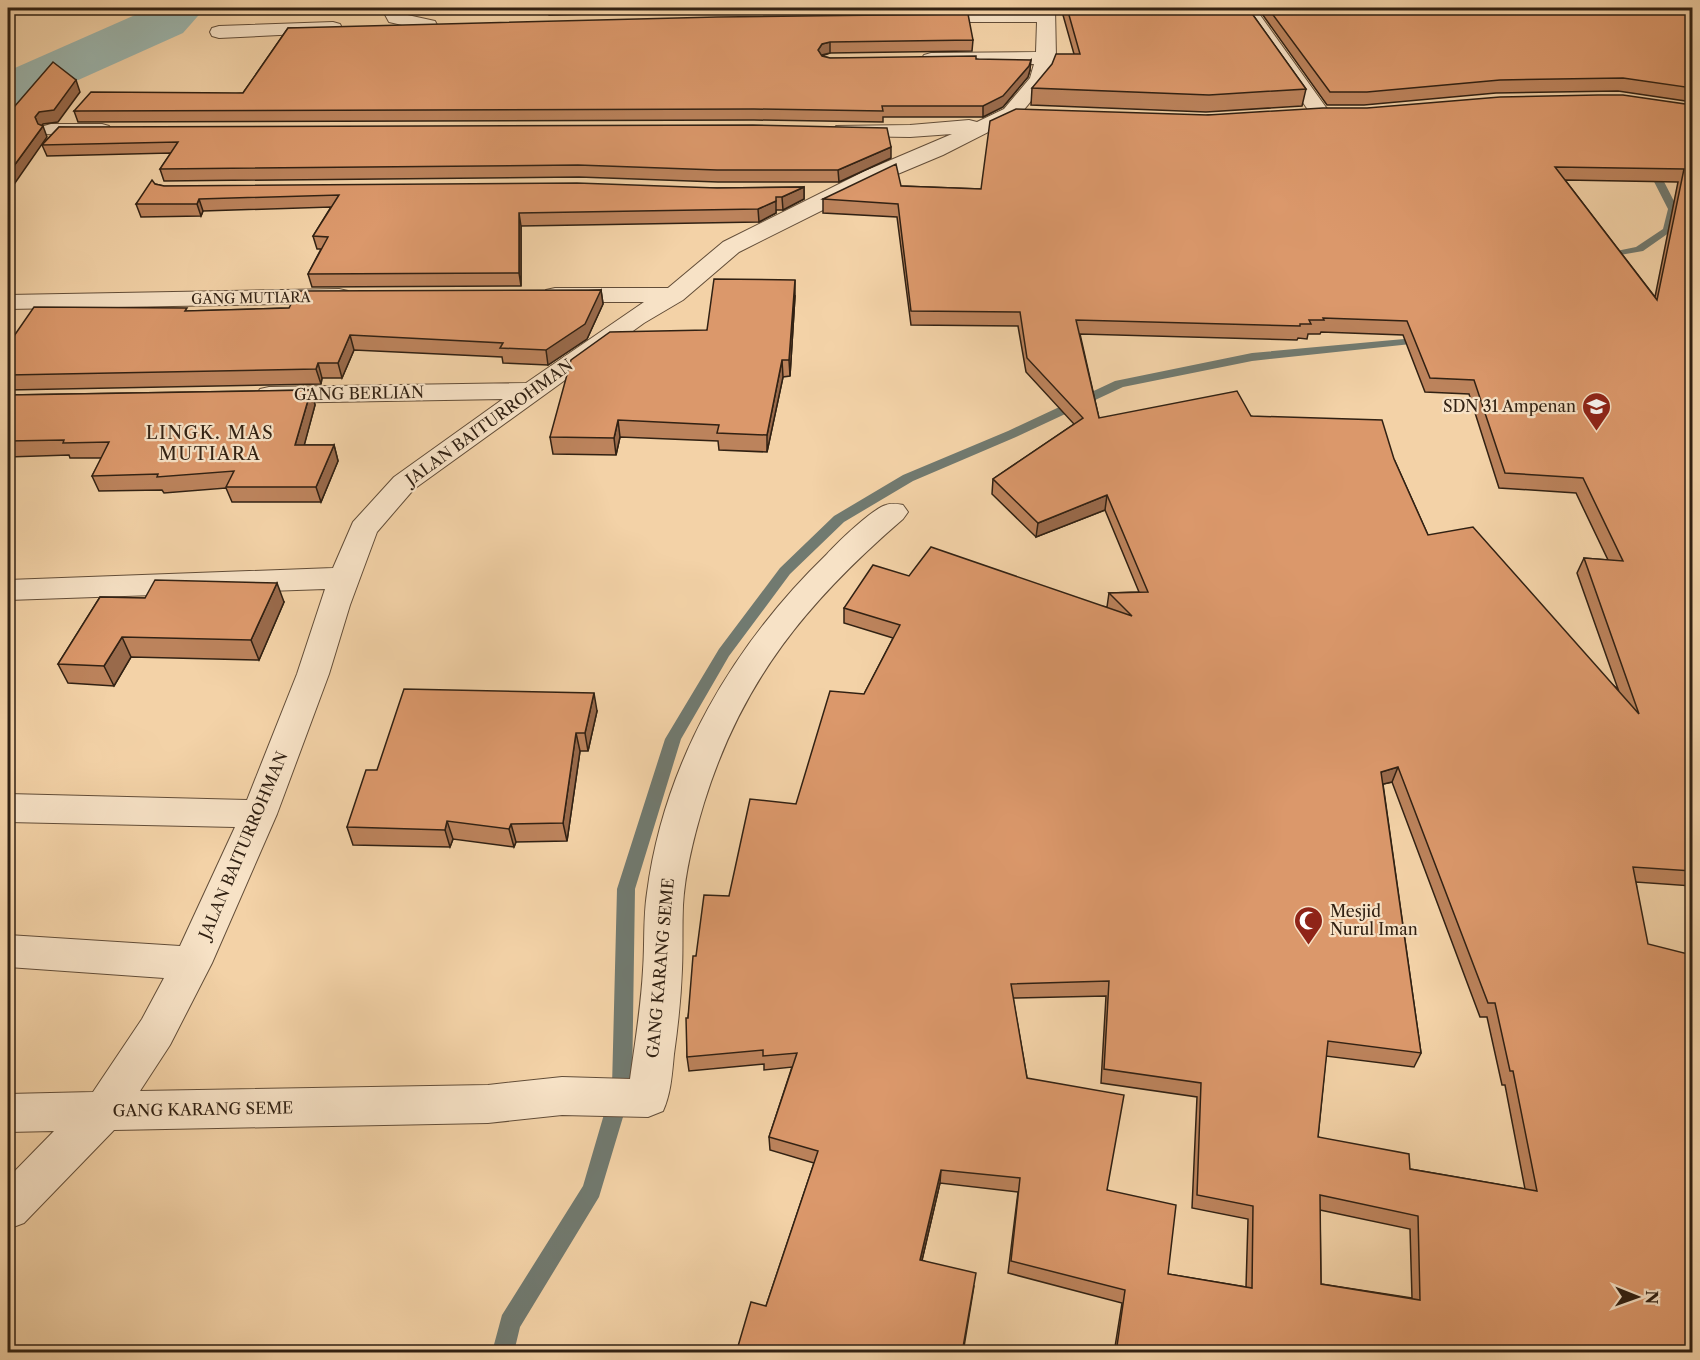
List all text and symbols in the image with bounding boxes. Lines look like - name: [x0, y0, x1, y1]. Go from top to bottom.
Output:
- street label: GANG MUTIARA: [191, 288, 312, 308]
- street label: JALAN BAITURROHMAN: [399, 355, 576, 491]
- street label: GANG BERLIAN: [294, 382, 424, 404]
- school or university icon: SDN 31 Ampenan: [1581, 390, 1613, 432]
- place label: SDN 31 Ampenan: [1443, 396, 1576, 416]
- district label: LINGK. MAS MUTIARA: [146, 422, 274, 465]
- street label: JALAN BAITURROHMAN: [193, 748, 292, 945]
- street label: GANG KARANG SEME: [642, 877, 678, 1059]
- place label: Mesjid Nurul Iman: [1330, 901, 1418, 939]
- mosque icon: Mesjid Nurul Iman: [1293, 904, 1325, 946]
- street label: GANG KARANG SEME: [113, 1097, 293, 1121]
- north arrow: [1607, 1267, 1667, 1327]
- text: N: [1642, 1290, 1662, 1304]

